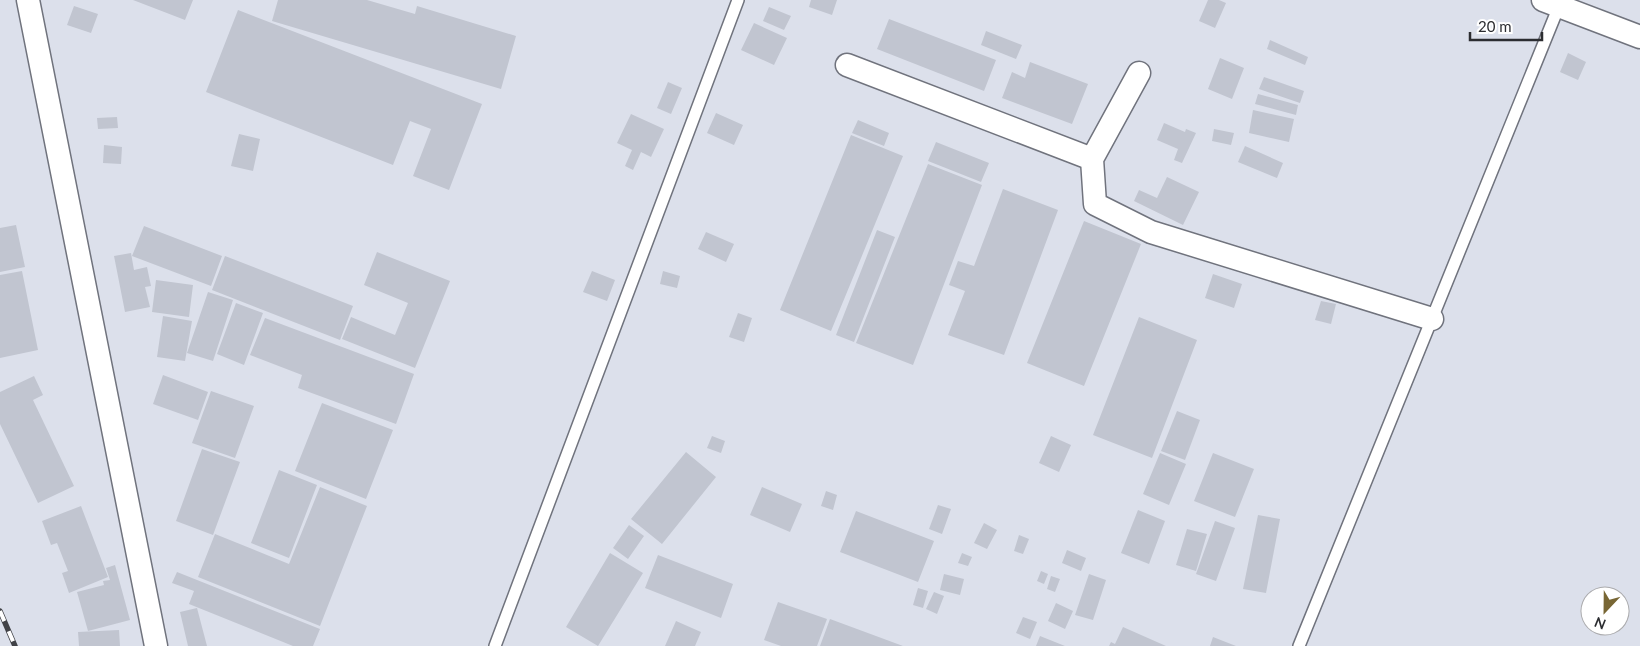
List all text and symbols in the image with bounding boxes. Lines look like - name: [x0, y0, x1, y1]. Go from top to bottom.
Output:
- scale bar: [1470, 10, 1542, 42]
- text: 20 m: [1478, 17, 1512, 35]
- north arrow: [1580, 586, 1630, 636]
- text: N: [1592, 614, 1608, 633]

